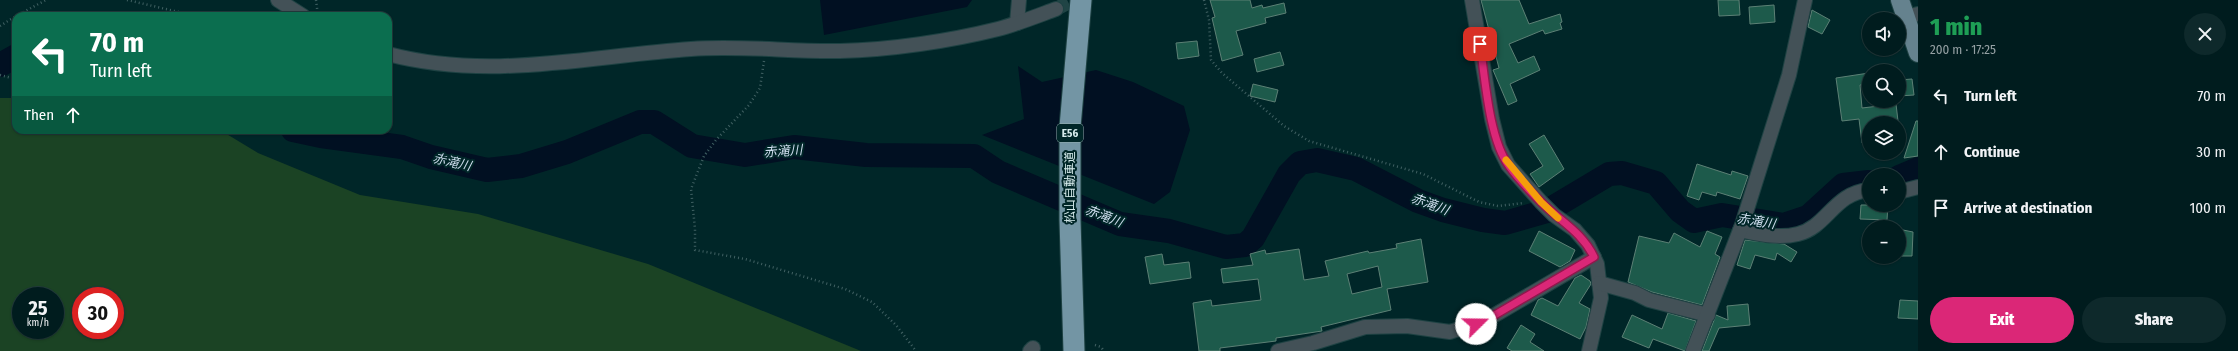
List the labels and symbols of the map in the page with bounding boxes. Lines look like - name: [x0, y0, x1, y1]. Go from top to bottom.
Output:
- pin: [1463, 27, 1497, 61]
- road number: E56: [1057, 124, 1083, 142]
- water label: 赤滝川: [763, 142, 805, 160]
- water label: 赤滝川: [431, 150, 475, 174]
- street label: 松山自動車道: [1063, 151, 1077, 223]
- water label: 赤滝川: [1409, 190, 1453, 218]
- water label: 赤滝川: [1083, 202, 1127, 231]
- water label: 赤滝川: [1736, 211, 1778, 232]
- speed limit sign: 30: [72, 287, 124, 339]
- position arrow: [1455, 303, 1497, 345]

